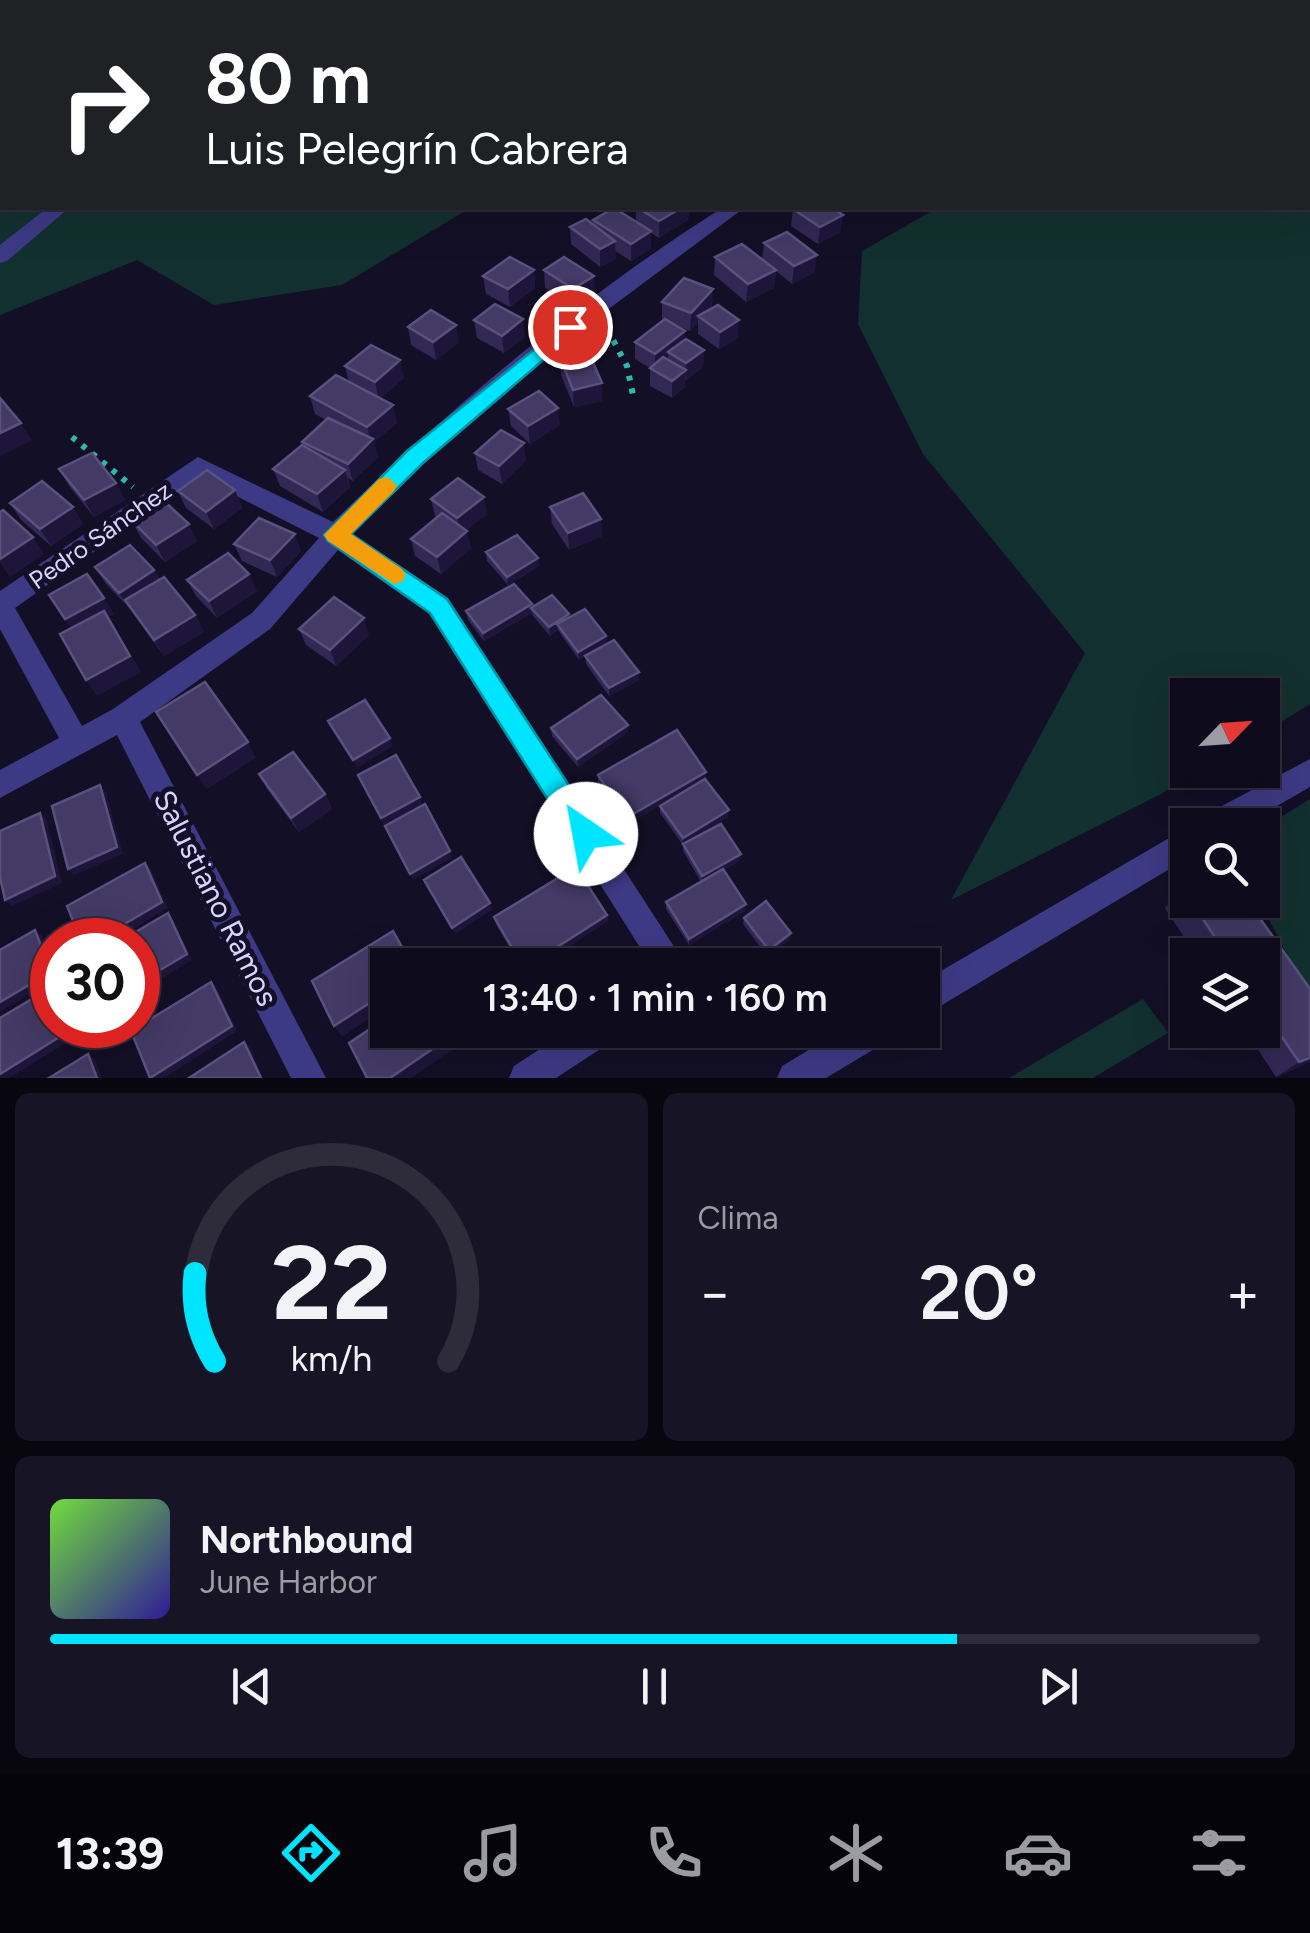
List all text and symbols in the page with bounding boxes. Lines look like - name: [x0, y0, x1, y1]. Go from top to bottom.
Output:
- text: 80 m: [205, 36, 371, 121]
- icon: right: [40, 40, 170, 170]
- text: Luis Pelegrín Cabrera: [205, 121, 629, 175]
- pin: [528, 285, 613, 370]
- icon: arrive: [543, 300, 598, 355]
- street label: Pedro Sánchez: [23, 475, 177, 595]
- north arrow: [1170, 678, 1280, 788]
- map controls: [1170, 678, 1280, 1048]
- position arrow: [534, 782, 638, 886]
- street label: Salustiano Ramos: [146, 784, 286, 1012]
- button: search: [1170, 808, 1280, 918]
- speed limit sign: 30: [30, 918, 160, 1048]
- button: layers: [1170, 938, 1280, 1048]
- text: 13:40 · 1 min · 160 m: [482, 975, 828, 1021]
- text: Clima: [698, 1199, 779, 1237]
- text: 22: [271, 1220, 391, 1345]
- text: 20°: [919, 1248, 1038, 1338]
- text: −: [698, 1260, 732, 1326]
- text: +: [1226, 1260, 1260, 1326]
- text: km/h: [290, 1337, 372, 1380]
- text: Northbound: [200, 1517, 413, 1563]
- text: June Harbor: [200, 1563, 377, 1601]
- icon: previous: [224, 1659, 279, 1714]
- icon: pause: [627, 1659, 682, 1714]
- icon: next: [1031, 1659, 1086, 1714]
- icon: directions: [276, 1818, 346, 1888]
- icon: music: [458, 1818, 528, 1888]
- icon: phone: [639, 1818, 709, 1888]
- icon: climate: [821, 1818, 891, 1888]
- icon: car: [1003, 1818, 1073, 1888]
- icon: filters: [1184, 1818, 1254, 1888]
- text: 13:39: [56, 1826, 164, 1880]

